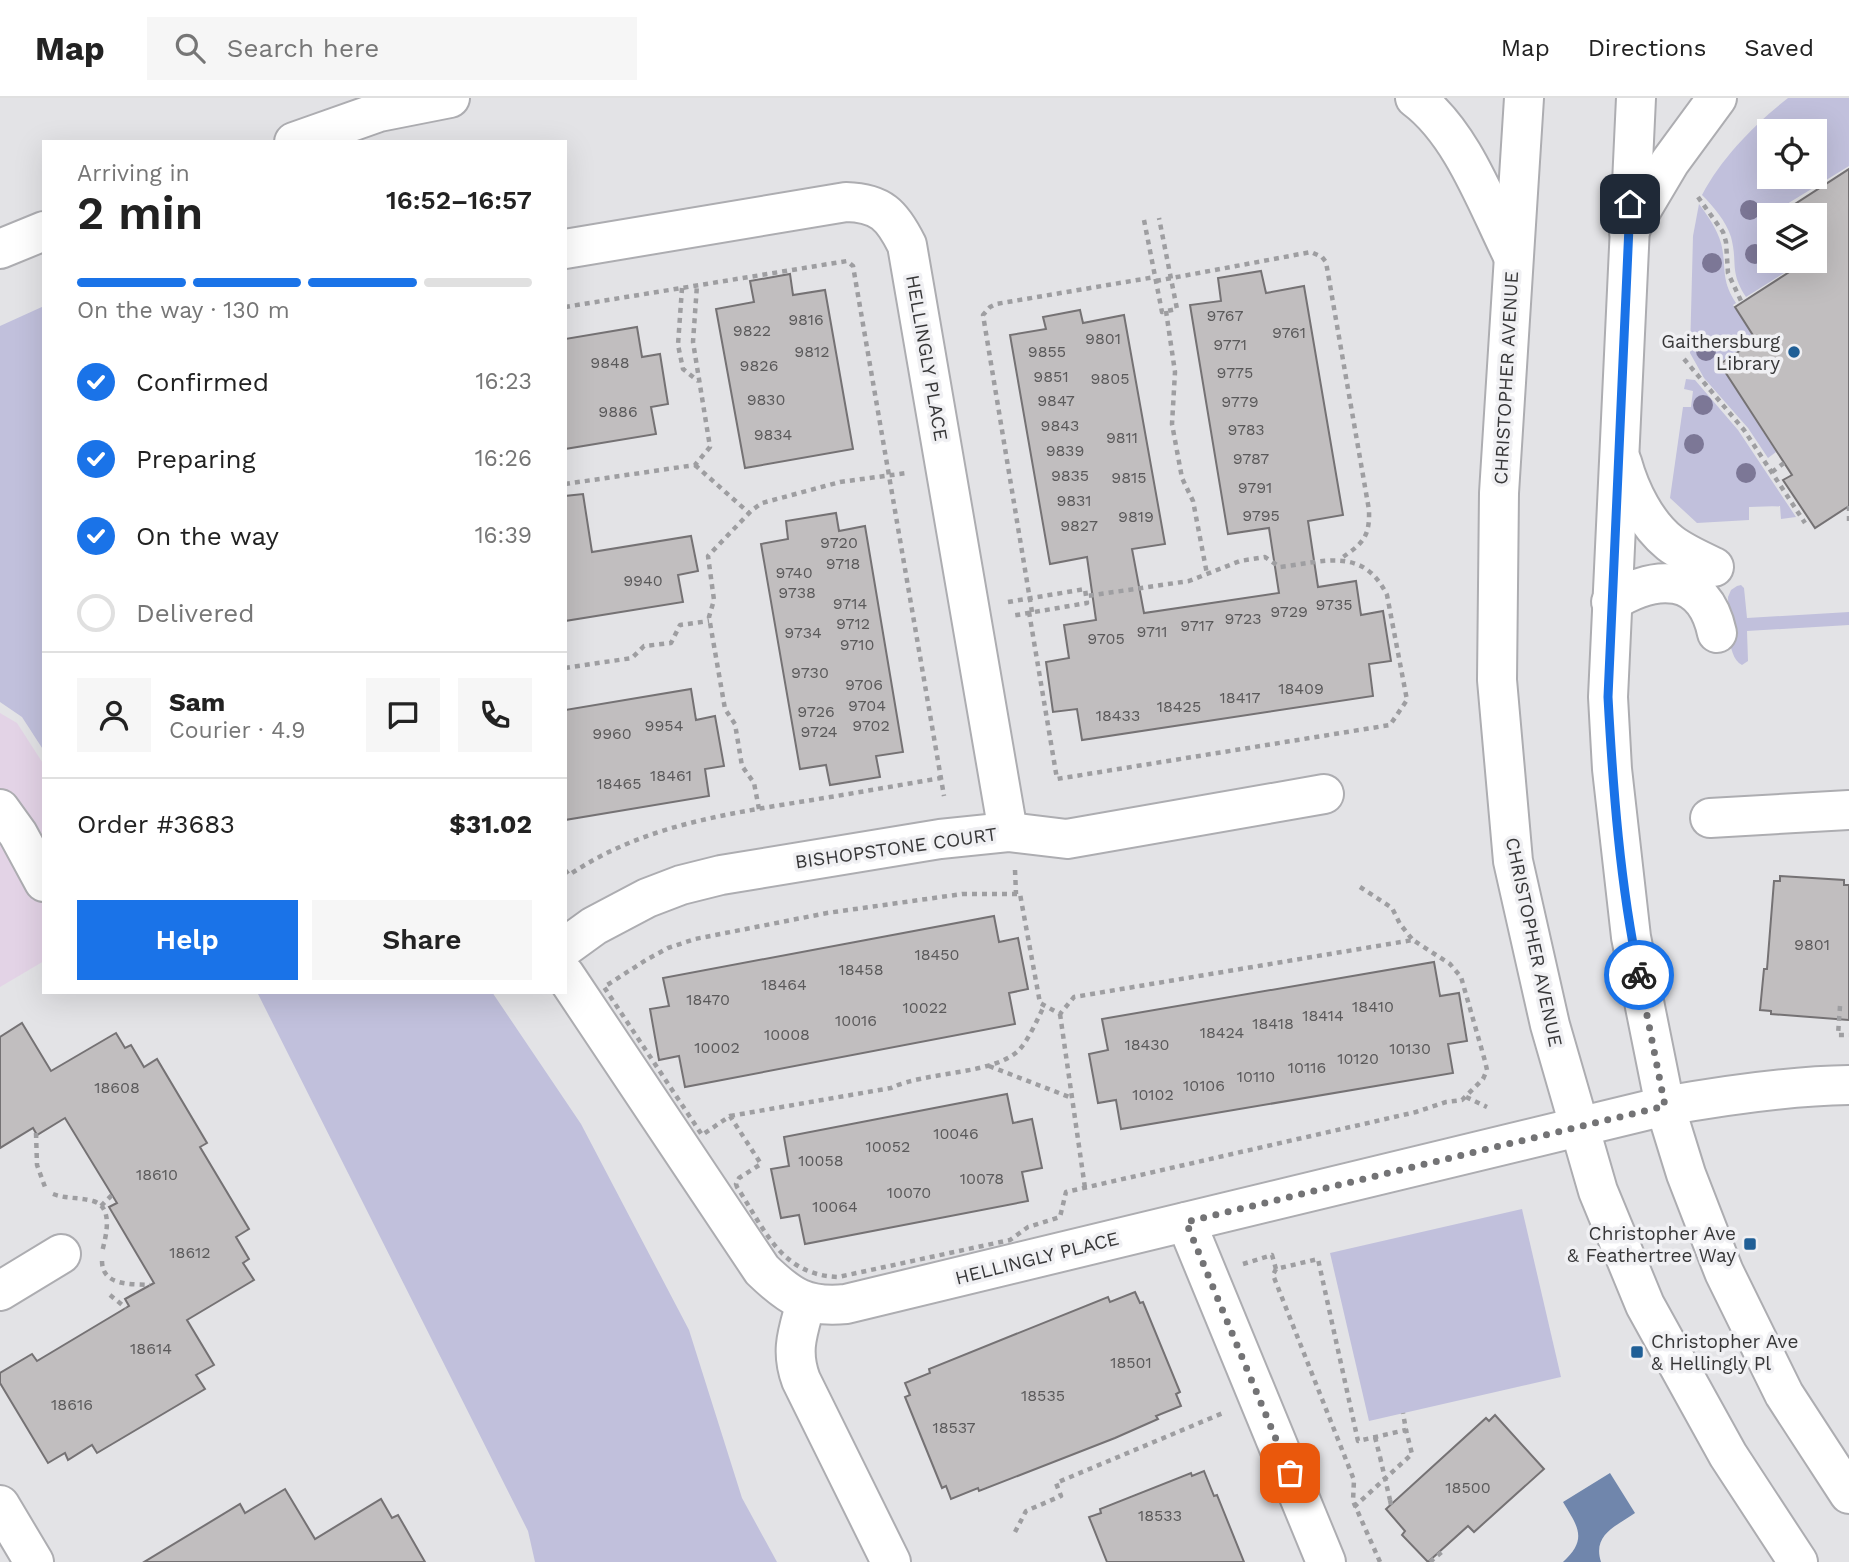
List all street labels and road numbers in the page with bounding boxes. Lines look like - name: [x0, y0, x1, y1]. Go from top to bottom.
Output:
- street label: CHRISTOPHER AVENUE: [1489, 271, 1523, 485]
- street label: HELLINGLY PLACE: [901, 273, 953, 443]
- street label: BISHOPSTONE COURT: [793, 822, 999, 874]
- street label: CHRISTOPHER AVENUE: [1501, 835, 1567, 1049]
- street label: HELLINGLY PLACE: [953, 1227, 1121, 1289]

